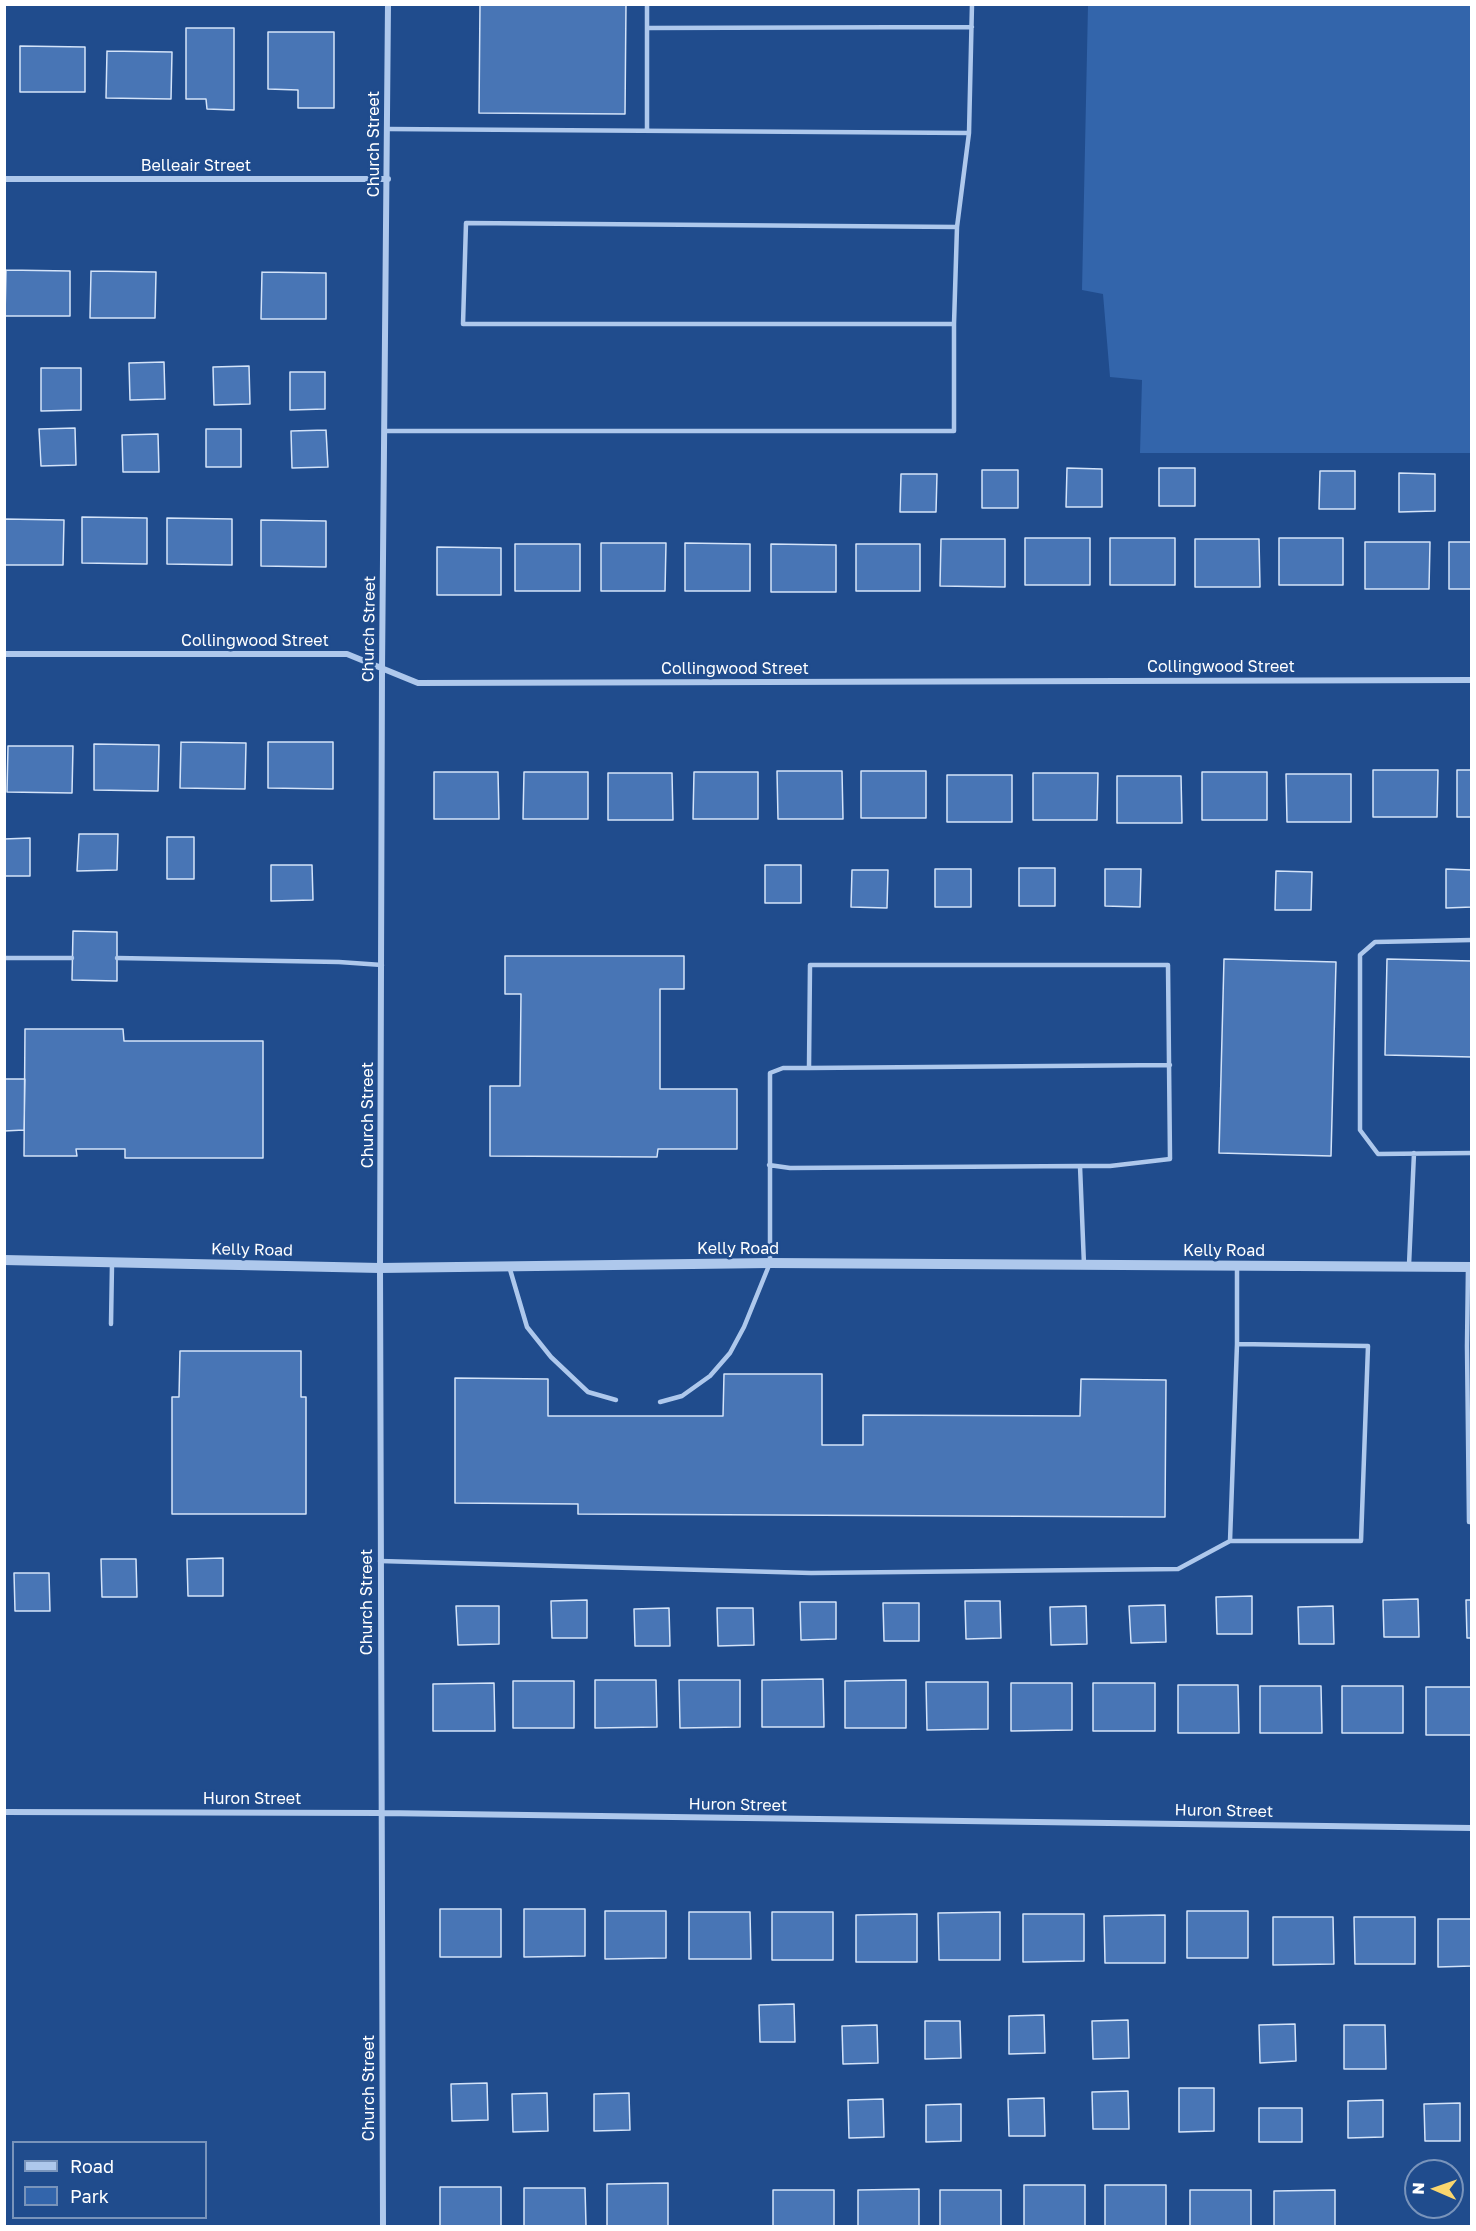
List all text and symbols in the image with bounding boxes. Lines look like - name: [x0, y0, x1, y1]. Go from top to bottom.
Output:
- street label: Church Street: [364, 91, 384, 197]
- street label: Belleair Street: [141, 156, 251, 176]
- street label: Church Street: [358, 576, 380, 682]
- street label: Collingwood Street: [181, 631, 329, 651]
- street label: Collingwood Street: [1147, 657, 1295, 677]
- street label: Collingwood Street: [661, 659, 809, 679]
- street label: Church Street: [358, 1062, 378, 1168]
- street label: Kelly Road: [697, 1239, 779, 1259]
- street label: Kelly Road: [211, 1240, 293, 1260]
- street label: Kelly Road: [1183, 1241, 1265, 1261]
- street label: Church Street: [357, 1549, 377, 1655]
- street label: Huron Street: [203, 1789, 301, 1809]
- street label: Huron Street: [688, 1795, 788, 1815]
- street label: Huron Street: [1174, 1801, 1274, 1821]
- street label: Church Street: [359, 2035, 379, 2141]
- legend: [12, 2141, 207, 2219]
- text: Road: [70, 2155, 114, 2177]
- north arrow: [1404, 2159, 1464, 2219]
- text: N: [1408, 2182, 1428, 2195]
- text: Park: [70, 2185, 109, 2207]

